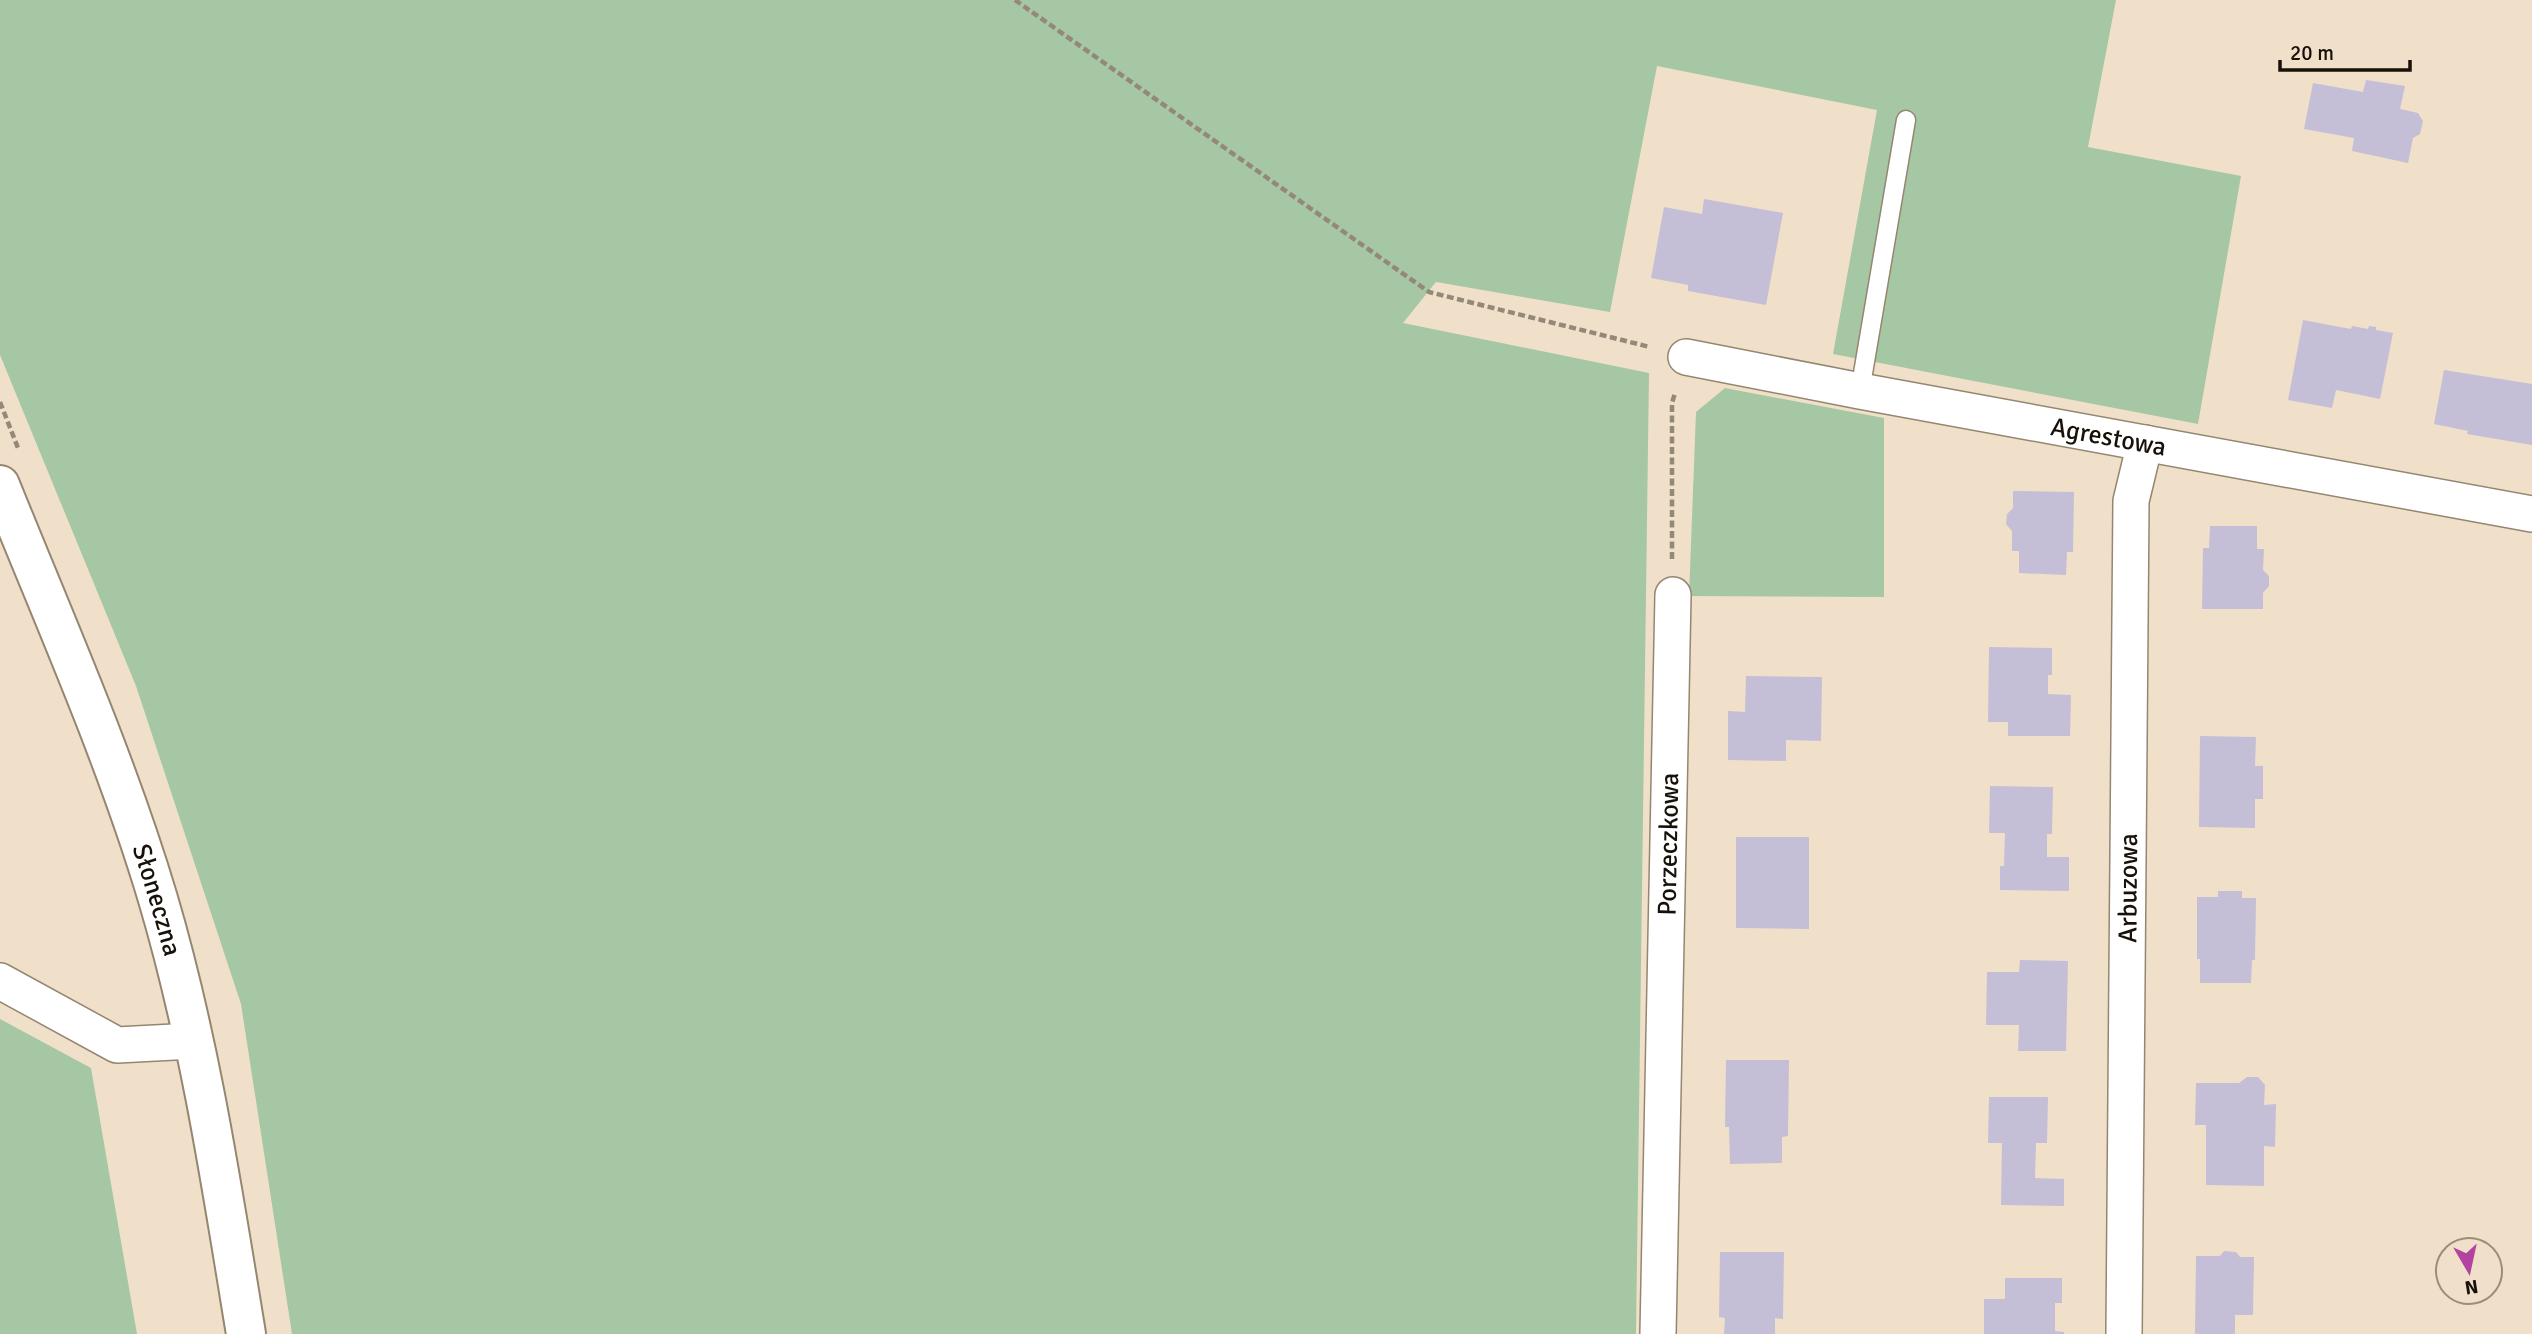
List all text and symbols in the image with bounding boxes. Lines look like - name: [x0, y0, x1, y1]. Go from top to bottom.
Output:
- scale bar: [2280, 28, 2410, 72]
- text: 20 m: [2290, 40, 2334, 66]
- street label: Agrestowa: [2048, 411, 2169, 464]
- street label: Porzeczkowa: [1651, 772, 1686, 916]
- street label: Arbuzowa: [2112, 833, 2145, 943]
- street label: Słoneczna: [125, 840, 188, 959]
- north arrow: [2434, 1236, 2504, 1306]
- text: N: [2463, 1274, 2480, 1300]

